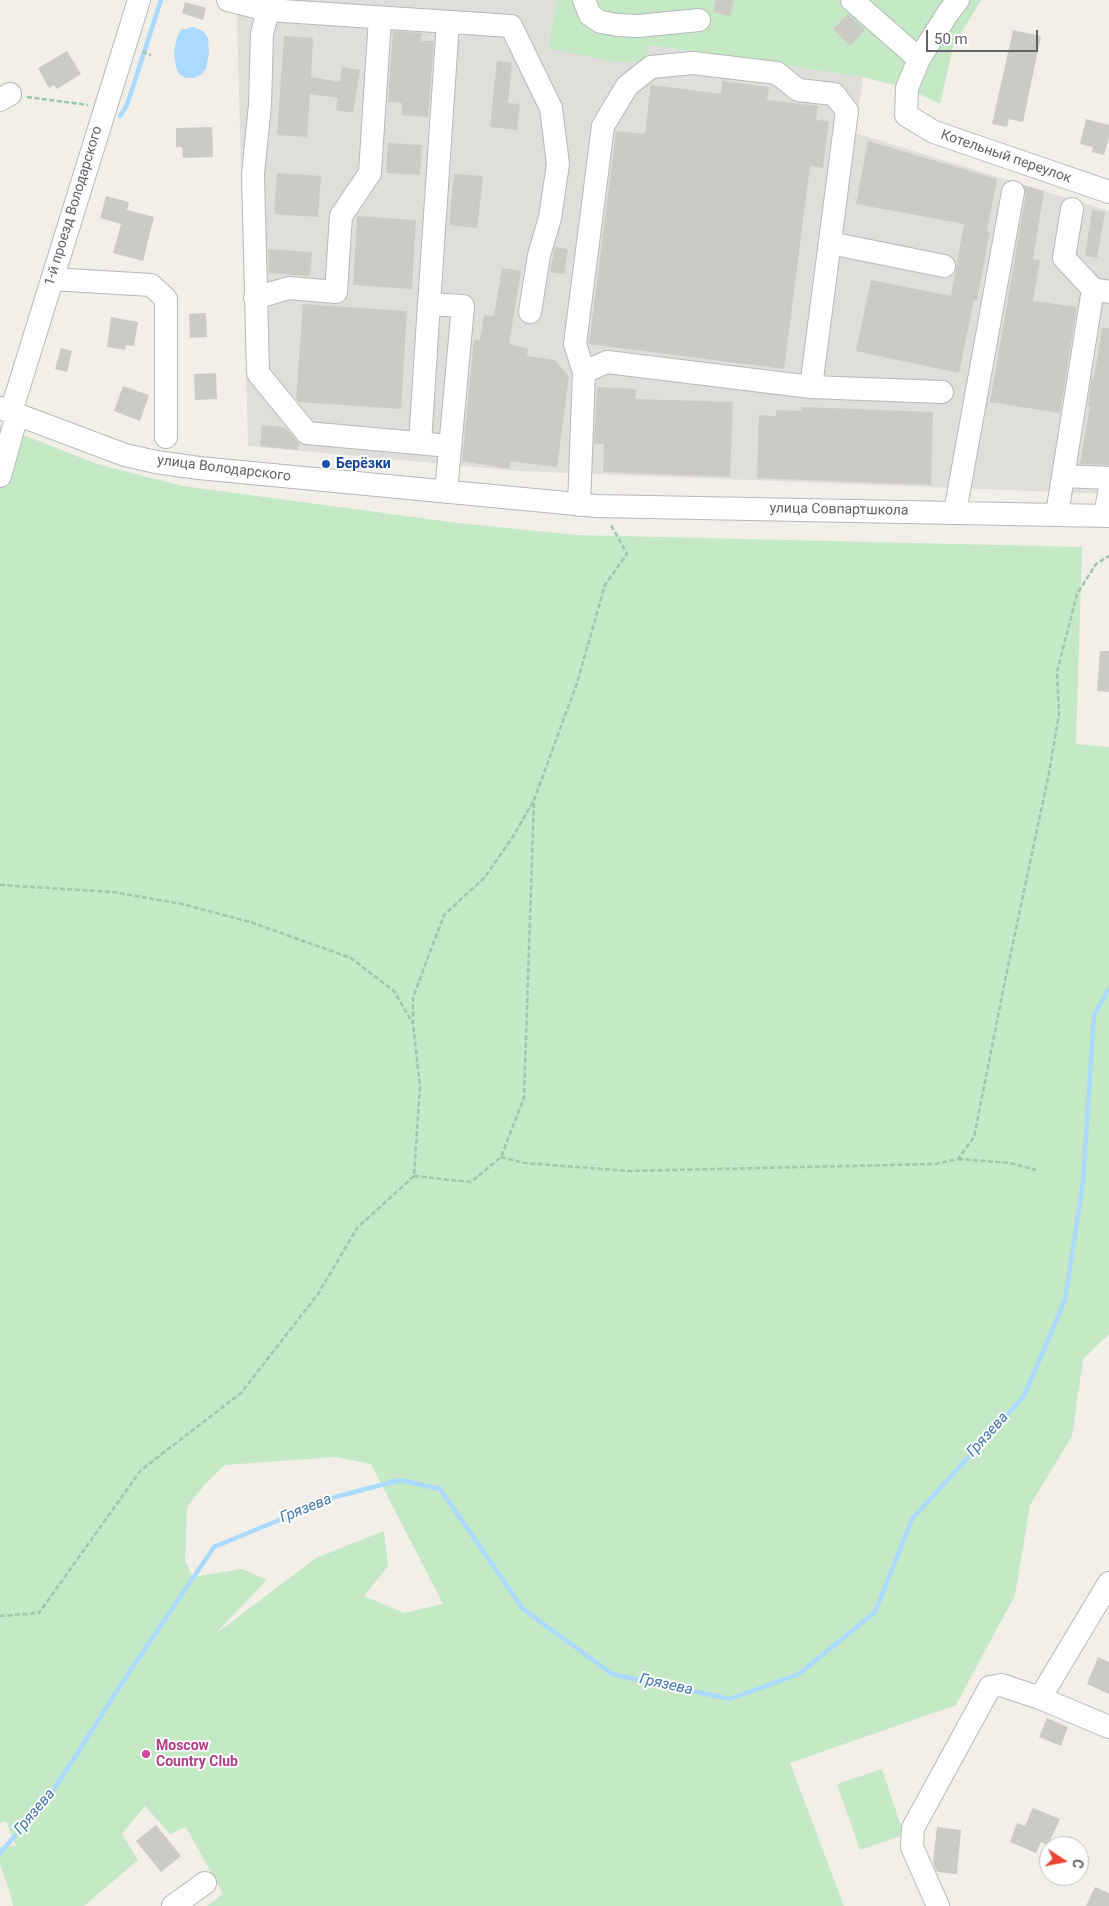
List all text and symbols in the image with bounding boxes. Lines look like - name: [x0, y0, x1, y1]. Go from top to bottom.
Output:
- scale bar: [929, 20, 1042, 52]
- text: 50 m: [934, 30, 968, 48]
- street label: 1-й проезд Володарского: [42, 124, 106, 288]
- street label: Котельный переулок: [938, 127, 1074, 187]
- street label: улица Володарского: [156, 452, 292, 486]
- place label: Берёзки: [336, 456, 391, 472]
- marker: Берёзки: [320, 458, 332, 470]
- street label: улица Совпартшкола: [769, 500, 909, 520]
- water label: Грязева: [963, 1409, 1013, 1461]
- water label: Грязева: [278, 1491, 334, 1527]
- water label: Грязева: [638, 1671, 694, 1699]
- place label: Moscow Country Club: [156, 1738, 238, 1770]
- marker: Moscow Country Club: [140, 1748, 152, 1760]
- water label: Грязева: [11, 1785, 59, 1839]
- north arrow: [1039, 1836, 1089, 1886]
- text: С: [1069, 1858, 1086, 1870]

